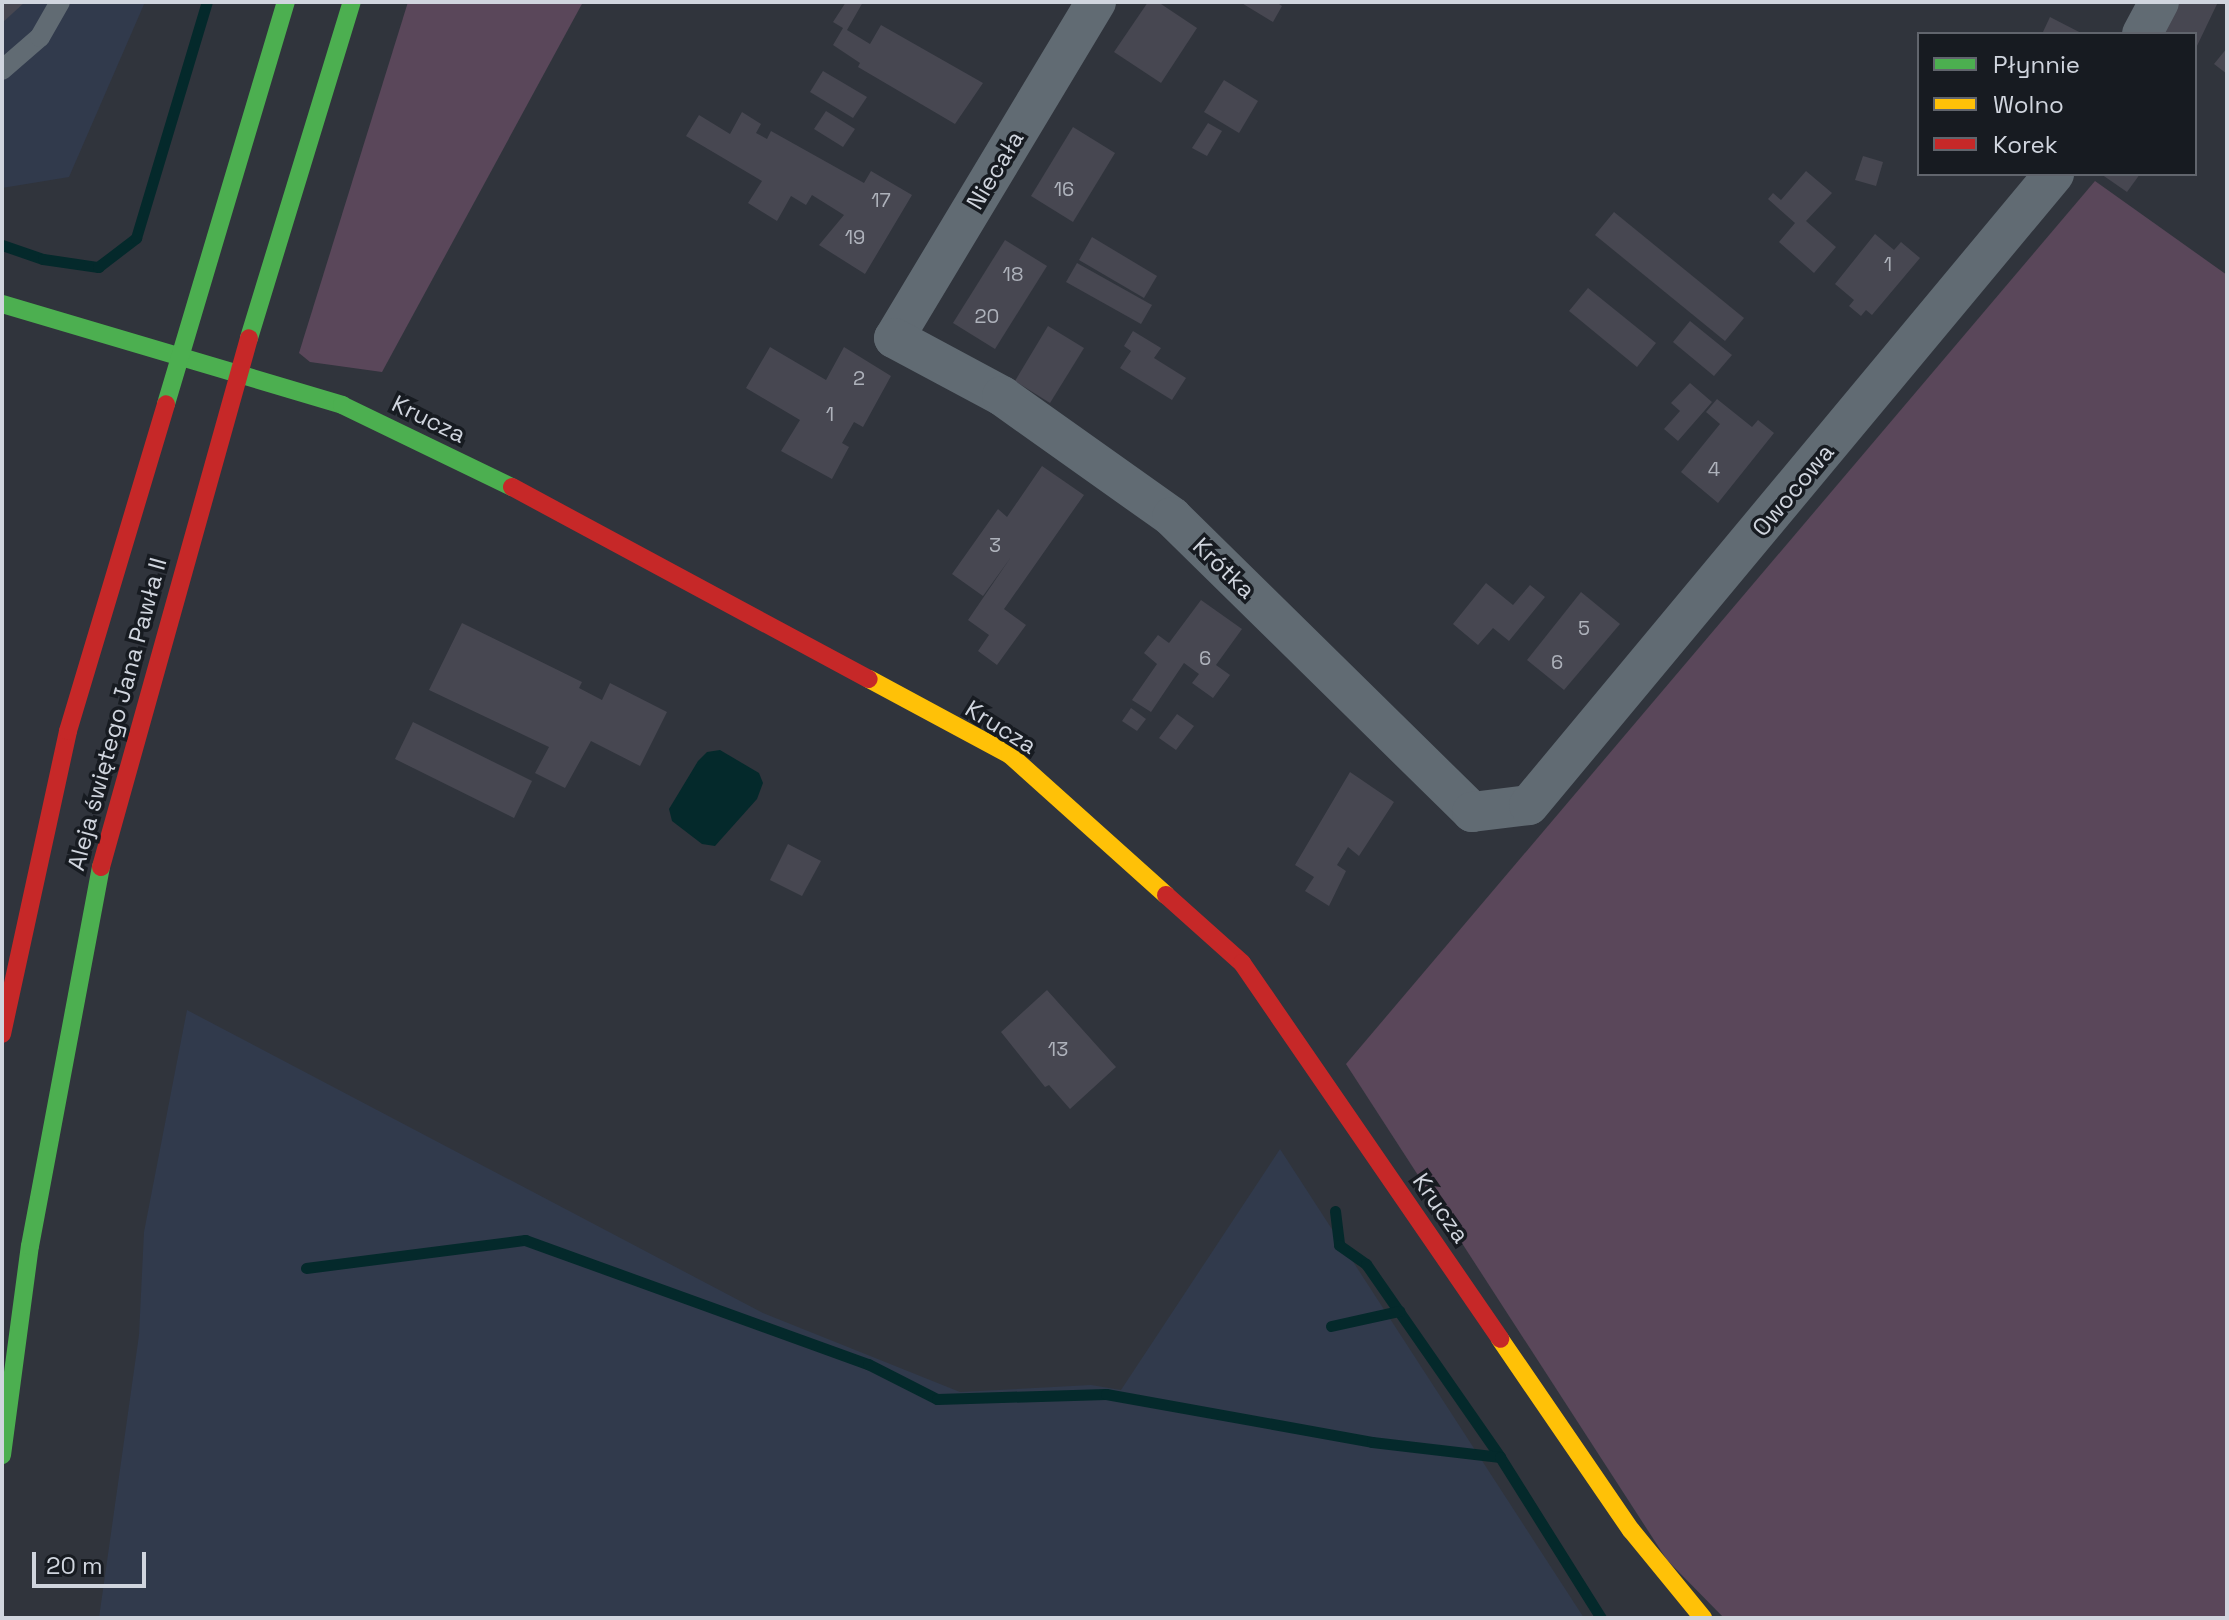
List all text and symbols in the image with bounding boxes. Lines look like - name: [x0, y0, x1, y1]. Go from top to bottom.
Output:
- legend: [1917, 32, 2197, 176]
- text: Płynnie: [1993, 49, 2080, 80]
- text: Wolno: [1993, 89, 2064, 120]
- street label: Niecała: [960, 125, 1030, 215]
- text: Korek: [1993, 129, 2058, 160]
- house number: 16: [1054, 177, 1074, 201]
- house number: 17: [871, 188, 891, 212]
- house number: 19: [845, 225, 865, 249]
- house number: 1: [1884, 252, 1892, 276]
- house number: 18: [1003, 262, 1023, 286]
- house number: 20: [975, 304, 999, 328]
- house number: 2: [853, 366, 865, 390]
- street label: Krucza: [387, 389, 471, 449]
- house number: 1: [826, 402, 834, 426]
- street label: Owocowa: [1746, 438, 1840, 542]
- house number: 4: [1708, 457, 1720, 481]
- street label: Krótka: [1187, 532, 1261, 604]
- house number: 3: [989, 533, 1001, 557]
- street label: Aleja świętego Jana Pawła II: [61, 554, 173, 874]
- house number: 5: [1578, 616, 1590, 640]
- house number: 6: [1199, 646, 1211, 670]
- house number: 6: [1551, 650, 1563, 674]
- street label: Krucza: [960, 694, 1042, 760]
- house number: 13: [1048, 1037, 1068, 1061]
- street label: Krucza: [1407, 1168, 1475, 1248]
- scale bar: [36, 1536, 150, 1586]
- text: 20 m: [46, 1550, 103, 1581]

